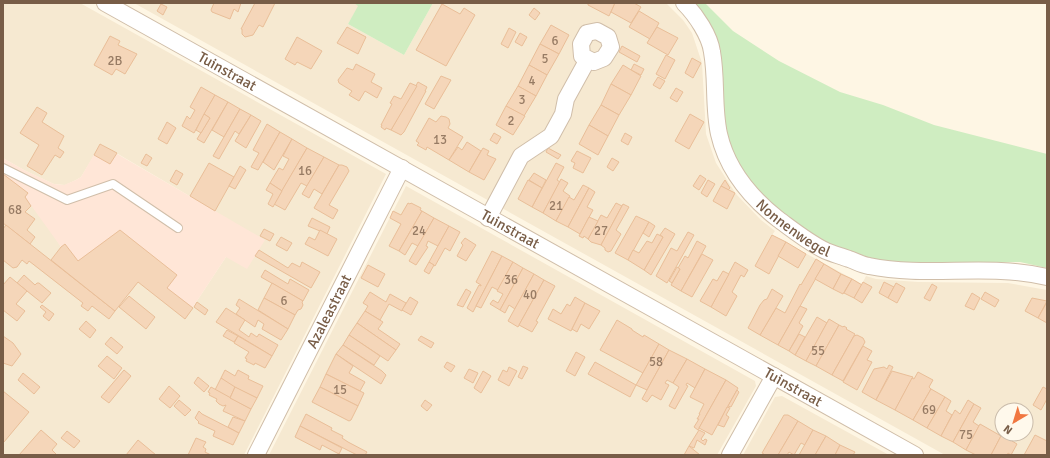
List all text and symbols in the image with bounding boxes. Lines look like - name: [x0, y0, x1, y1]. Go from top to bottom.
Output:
- house number: 6: [551, 33, 559, 49]
- street label: Tuinstraat: [195, 48, 260, 95]
- house number: 5: [541, 51, 549, 67]
- house number: 2B: [108, 53, 123, 69]
- house number: 4: [528, 73, 536, 89]
- house number: 3: [518, 92, 526, 108]
- house number: 2: [507, 113, 515, 129]
- house number: 13: [433, 132, 447, 148]
- house number: 16: [298, 163, 312, 179]
- street label: Nonnenwegel: [752, 195, 833, 261]
- house number: 21: [549, 198, 563, 214]
- house number: 68: [8, 202, 22, 218]
- street label: Tuinstraat: [478, 206, 543, 253]
- house number: 24: [412, 223, 426, 239]
- house number: 27: [594, 223, 608, 239]
- street label: Azaleastraat: [303, 272, 355, 351]
- house number: 36: [504, 272, 518, 288]
- house number: 40: [523, 287, 537, 303]
- house number: 6: [280, 293, 288, 309]
- house number: 55: [811, 343, 825, 359]
- house number: 58: [649, 354, 663, 370]
- street label: Tuinstraat: [761, 364, 825, 410]
- house number: 15: [333, 382, 347, 398]
- house number: 69: [922, 402, 936, 418]
- north arrow: [994, 402, 1034, 442]
- text: N: [1001, 422, 1015, 437]
- house number: 75: [959, 427, 973, 443]

